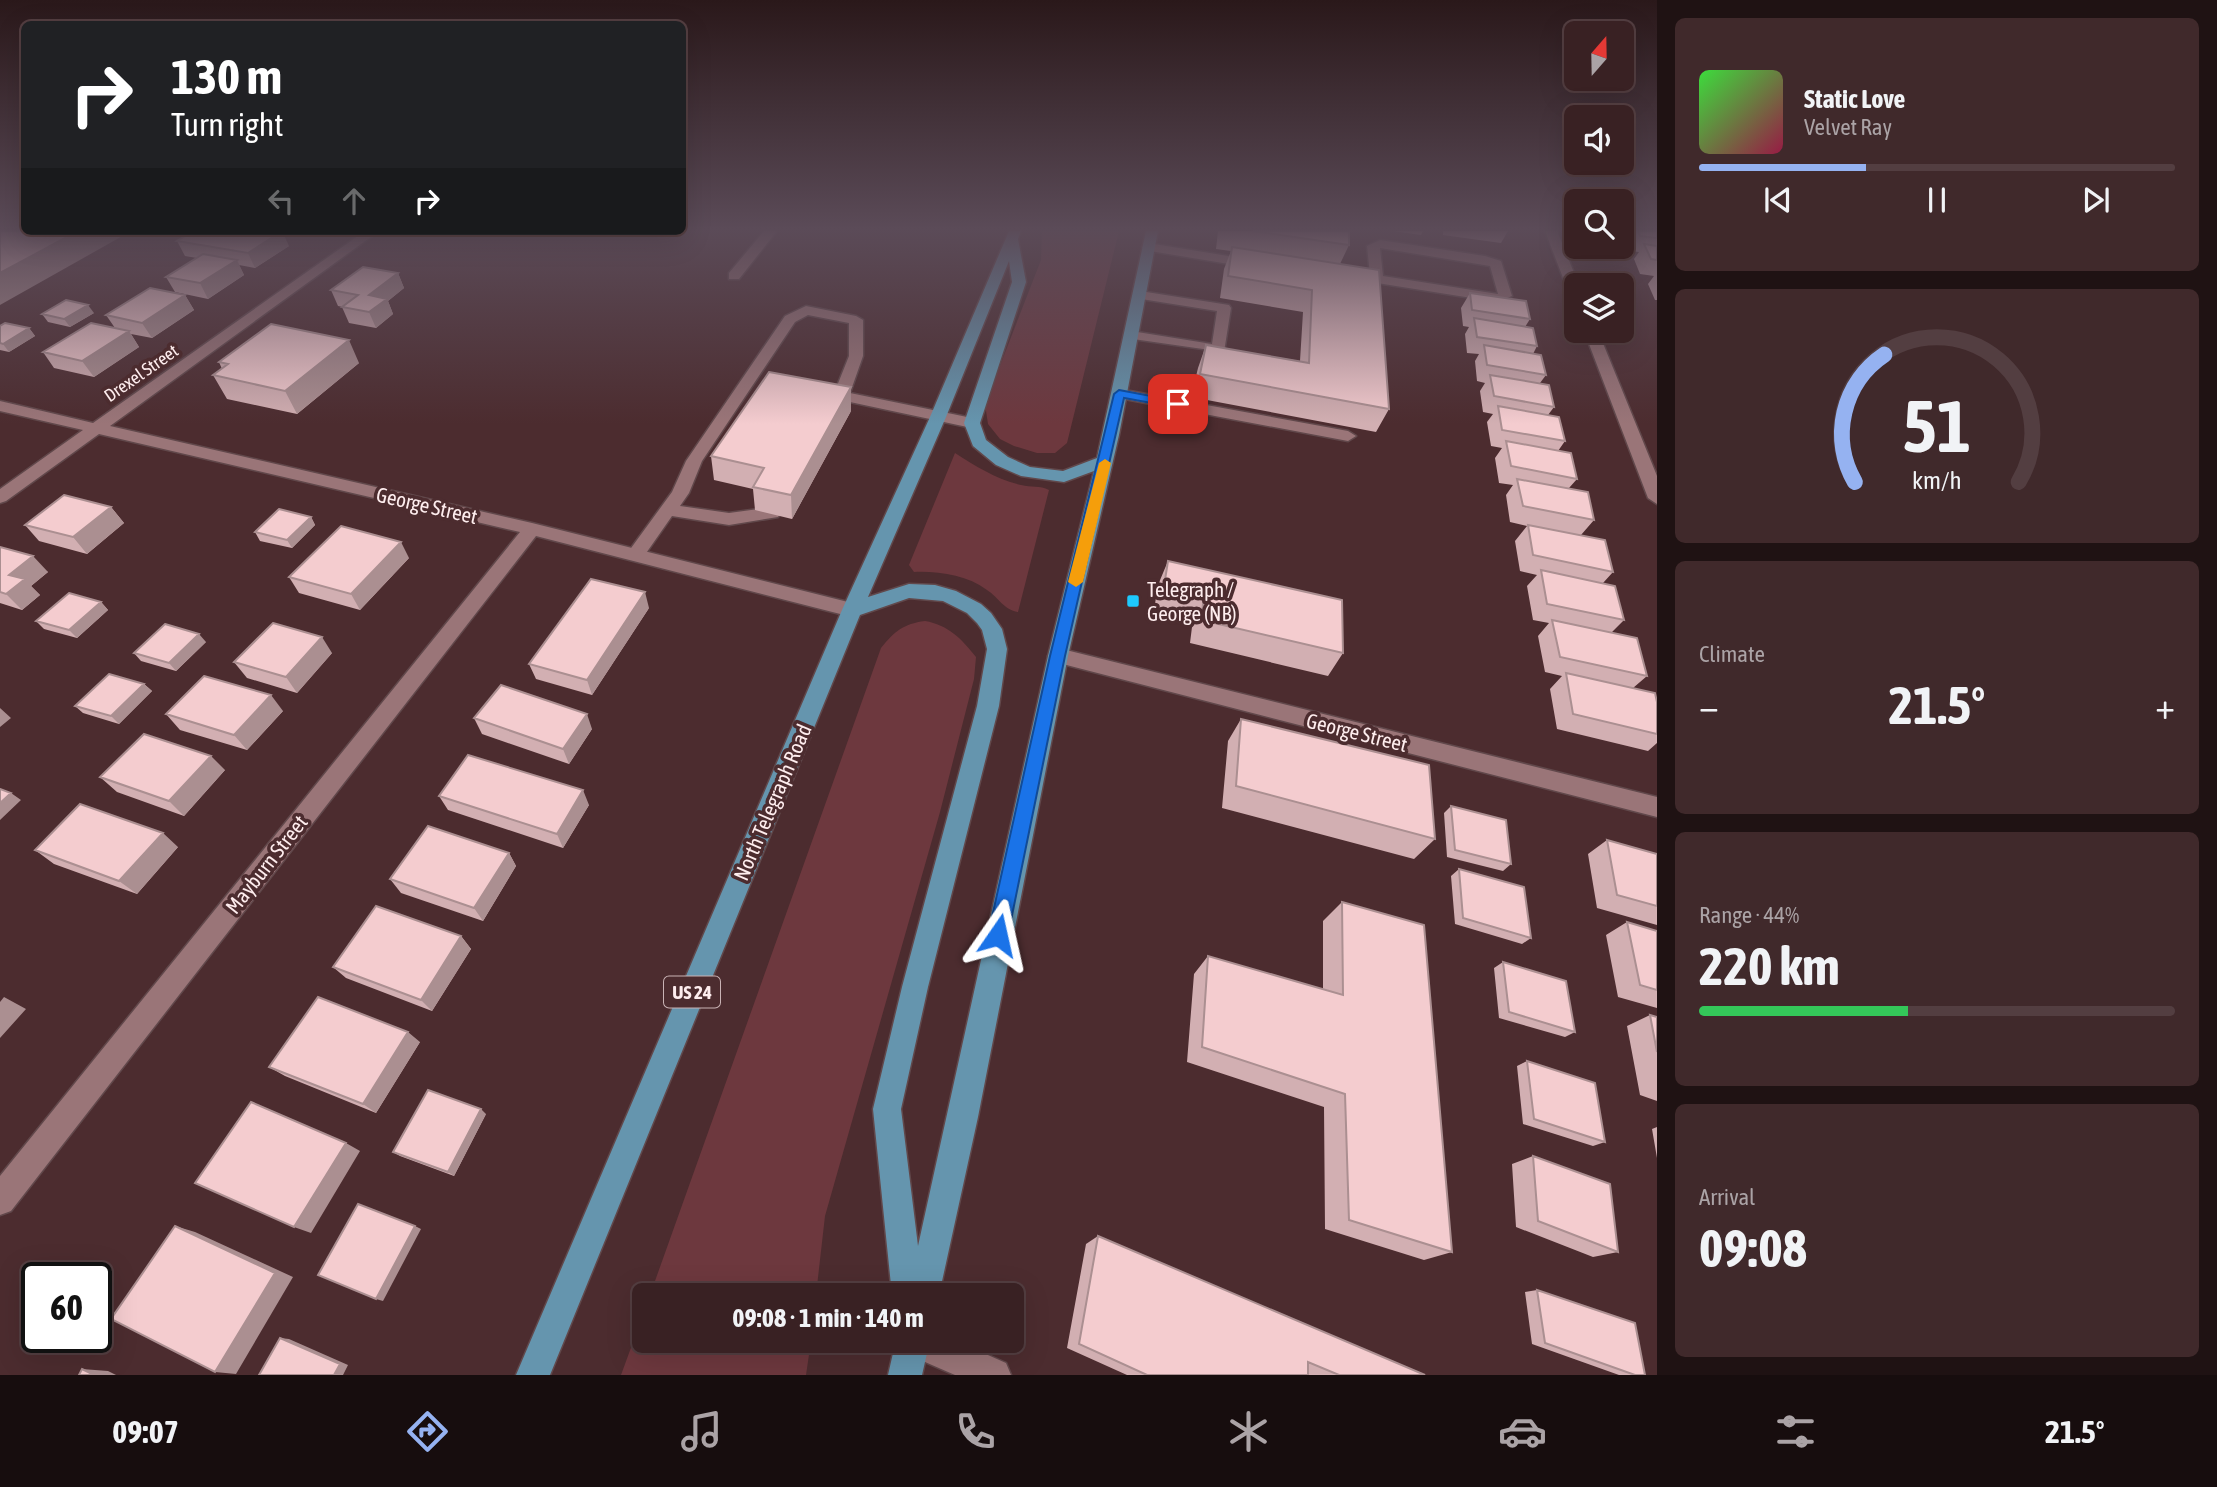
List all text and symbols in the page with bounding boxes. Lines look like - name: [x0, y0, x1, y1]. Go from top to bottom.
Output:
- north arrow: [1564, 21, 1634, 91]
- map controls: [1564, 21, 1634, 343]
- text: 130 m: [171, 48, 282, 104]
- icon: right: [56, 49, 147, 140]
- text: Static Love: [1804, 84, 1905, 114]
- button: sound: [1564, 105, 1634, 175]
- text: Turn right: [171, 106, 284, 143]
- text: Velvet Ray: [1804, 114, 1892, 140]
- icon: previous: [1759, 181, 1797, 219]
- icon: pause: [1918, 181, 1956, 219]
- icon: next: [2077, 181, 2115, 219]
- icon: left: [262, 182, 300, 220]
- icon: ahead: [335, 182, 373, 220]
- icon: right: [408, 182, 446, 220]
- button: search: [1564, 189, 1634, 259]
- button: layers: [1564, 273, 1634, 343]
- street label: Drexel Street: [100, 340, 182, 406]
- pin: [1148, 374, 1208, 434]
- icon: arrive: [1159, 385, 1197, 423]
- text: 51: [1903, 385, 1971, 468]
- text: km/h: [1912, 466, 1962, 494]
- street label: George Street: [374, 482, 480, 528]
- place label: Telegraph / George (NB): [1147, 577, 1236, 625]
- marker: Telegraph / George (NB): [1125, 593, 1141, 609]
- text: Climate: [1699, 641, 1765, 667]
- text: 21.5°: [1889, 675, 1985, 735]
- text: −: [1699, 684, 1719, 727]
- text: +: [2155, 684, 2175, 727]
- street label: George Street: [1304, 708, 1410, 756]
- street label: North Telegraph Road: [728, 720, 816, 884]
- street label: Mayburn Street: [220, 810, 312, 918]
- position arrow: [961, 898, 1035, 972]
- text: Range · 44%: [1699, 902, 1799, 928]
- text: 220 km: [1699, 936, 1840, 996]
- road number: US 24: [664, 976, 720, 1008]
- text: Arrival: [1699, 1184, 1755, 1210]
- text: 09:08: [1699, 1218, 1807, 1278]
- speed limit sign: 60: [21, 1262, 112, 1353]
- text: 09:08 · 1 min · 140 m: [732, 1303, 924, 1333]
- icon: directions: [403, 1407, 452, 1456]
- icon: music: [677, 1407, 726, 1456]
- icon: phone: [951, 1407, 1000, 1456]
- icon: climate: [1224, 1407, 1273, 1456]
- icon: car: [1498, 1407, 1547, 1456]
- icon: filters: [1771, 1407, 1820, 1456]
- text: 09:07: [112, 1413, 179, 1450]
- text: 21.5°: [2045, 1413, 2105, 1450]

